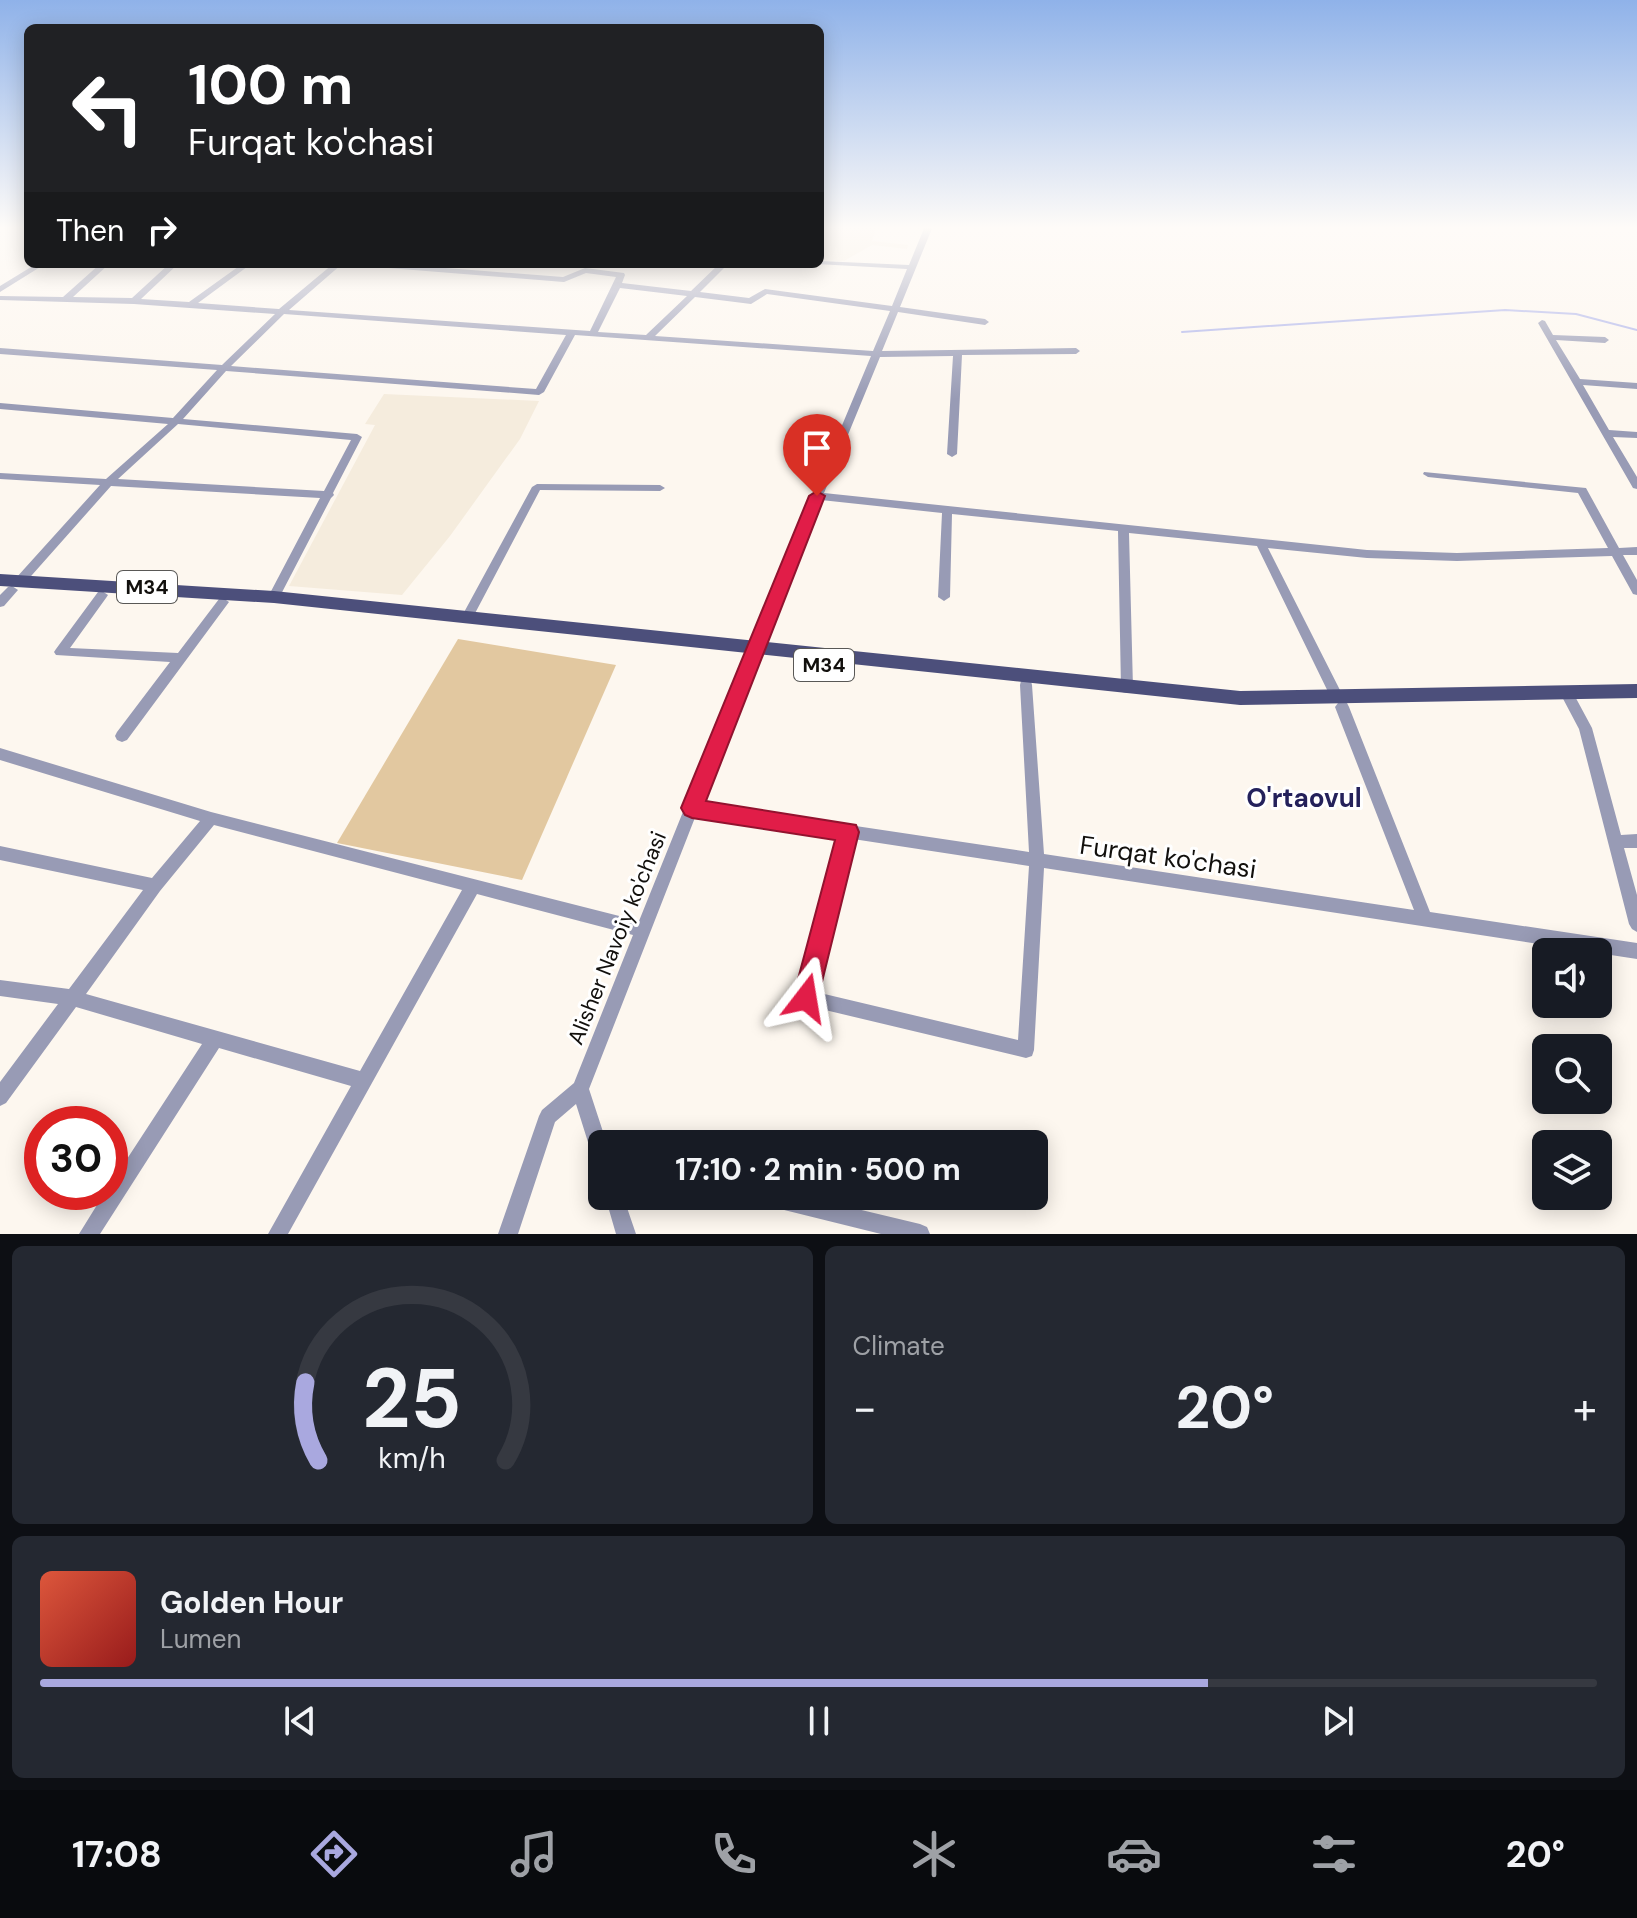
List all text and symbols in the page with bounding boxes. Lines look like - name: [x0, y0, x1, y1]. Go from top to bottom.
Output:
- text: 100 m: [188, 48, 353, 121]
- icon: left: [56, 56, 160, 160]
- text: Furqat ko'chasi: [188, 119, 434, 166]
- icon: right: [140, 208, 184, 252]
- text: Then: [56, 211, 124, 250]
- pin: [783, 414, 851, 496]
- icon: arrive: [795, 426, 839, 470]
- road number: M34: [117, 571, 177, 603]
- road number: M34: [794, 649, 854, 681]
- district label: O'rtaovul: [1246, 781, 1362, 815]
- street label: Alisher Navoiy ko'chasi: [561, 827, 673, 1049]
- street label: Furqat ko'chasi: [1078, 828, 1258, 886]
- map controls: [1532, 938, 1612, 1210]
- button: sound: [1532, 938, 1612, 1018]
- position arrow: [764, 956, 848, 1040]
- button: search: [1532, 1034, 1612, 1114]
- speed limit sign: 30: [24, 1106, 128, 1210]
- button: layers: [1532, 1130, 1612, 1210]
- text: 17:10 · 2 min · 500 m: [675, 1150, 961, 1189]
- text: Climate: [853, 1329, 945, 1363]
- text: 25: [362, 1344, 462, 1453]
- text: 20°: [1176, 1368, 1274, 1447]
- text: −: [853, 1379, 877, 1437]
- text: +: [1573, 1379, 1597, 1437]
- text: km/h: [378, 1440, 446, 1477]
- text: Golden Hour: [160, 1583, 343, 1622]
- text: Lumen: [160, 1622, 241, 1656]
- icon: previous: [278, 1699, 322, 1743]
- icon: pause: [797, 1699, 841, 1743]
- icon: next: [1316, 1699, 1360, 1743]
- icon: directions: [306, 1826, 362, 1882]
- icon: music: [506, 1826, 562, 1882]
- icon: phone: [706, 1826, 762, 1882]
- icon: climate: [906, 1826, 962, 1882]
- icon: car: [1106, 1826, 1162, 1882]
- icon: filters: [1306, 1826, 1362, 1882]
- text: 17:08: [72, 1831, 162, 1878]
- text: 20°: [1506, 1831, 1565, 1878]

